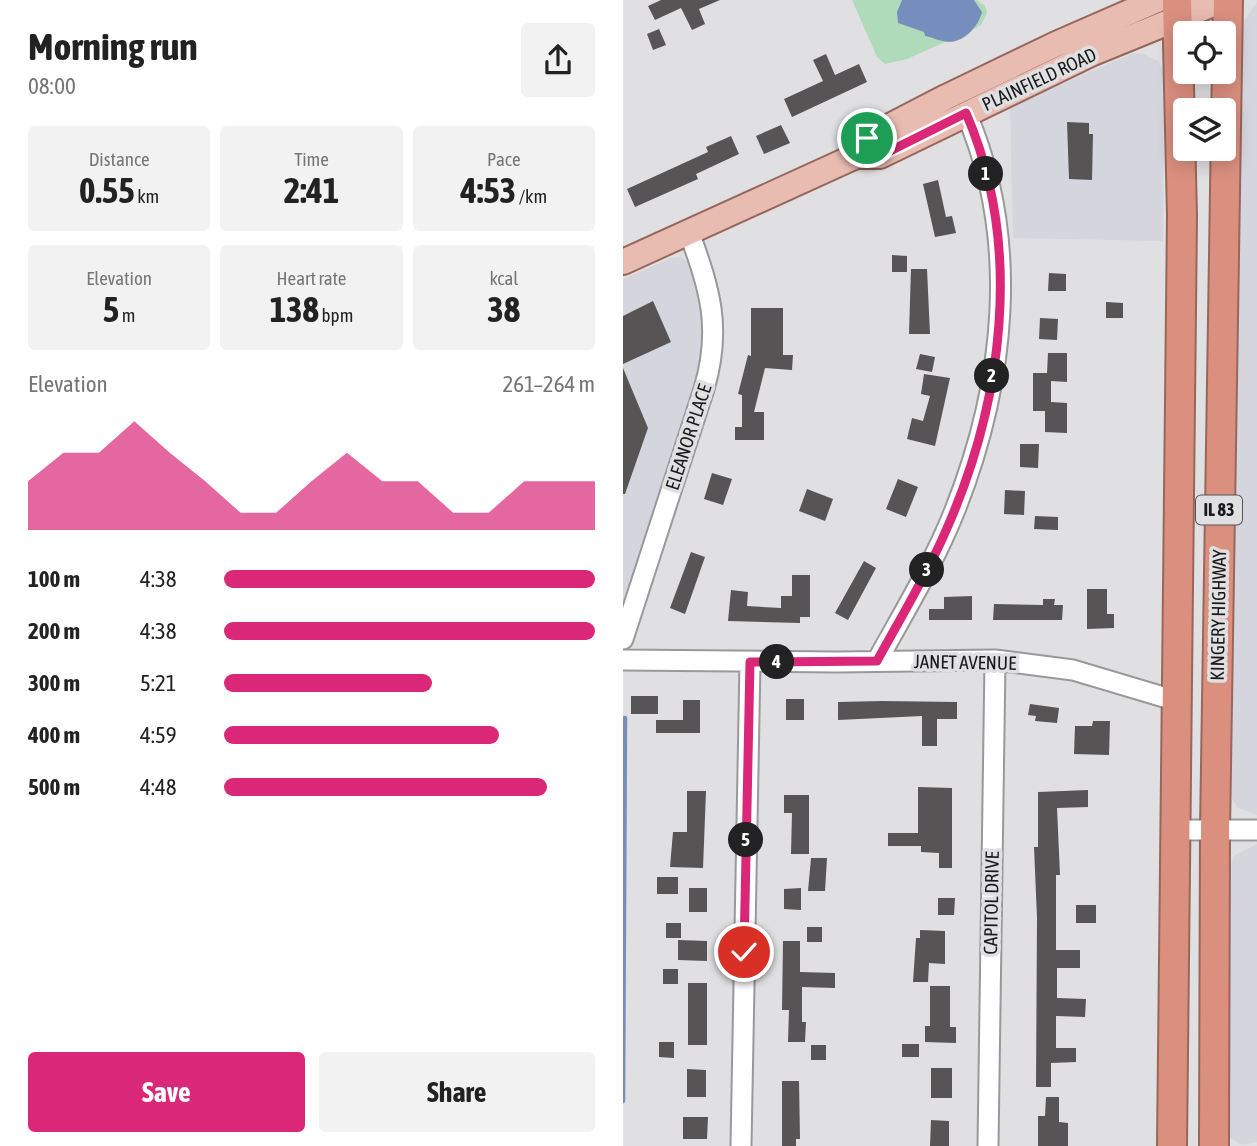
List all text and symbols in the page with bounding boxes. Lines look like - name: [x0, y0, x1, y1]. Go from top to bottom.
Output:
- map controls: [1173, 21, 1236, 161]
- button: locate: [1173, 21, 1236, 84]
- button: share: [521, 23, 595, 97]
- text: Morning run: [28, 25, 198, 68]
- street label: PLAINFIELD ROAD: [978, 43, 1100, 115]
- text: 08:00: [28, 73, 76, 99]
- button: layers: [1173, 98, 1236, 161]
- pin: [837, 108, 897, 168]
- icon: arrive: [848, 119, 886, 157]
- text: Distance: [89, 148, 150, 170]
- text: Time: [294, 148, 329, 170]
- text: Pace: [487, 148, 521, 170]
- pin: 1: [969, 156, 1003, 192]
- text: 1: [981, 162, 990, 184]
- text: 0.55: [79, 170, 135, 210]
- text: 2:41: [284, 170, 339, 210]
- text: 4:53: [460, 170, 516, 210]
- text: km: [135, 185, 159, 207]
- text: /km: [516, 185, 547, 207]
- text: Elevation: [86, 267, 152, 289]
- text: Heart rate: [277, 267, 346, 289]
- text: kcal: [489, 267, 518, 289]
- text: 5: [103, 289, 119, 329]
- text: 138: [270, 289, 319, 329]
- text: 38: [487, 289, 520, 329]
- text: m: [119, 304, 136, 326]
- text: bpm: [319, 304, 353, 326]
- pin: 2: [975, 358, 1009, 394]
- text: 2: [987, 364, 996, 386]
- text: Elevation: [28, 371, 108, 397]
- text: 261–264 m: [502, 371, 595, 397]
- street label: ELEANOR PLACE: [661, 381, 715, 493]
- road number: IL 83: [1196, 496, 1242, 524]
- street label: KINGERY HIGHWAY: [1206, 549, 1230, 681]
- pin: 3: [909, 552, 945, 588]
- text: 3: [922, 558, 931, 580]
- text: 100 m: [28, 566, 80, 592]
- text: 4:38: [140, 566, 177, 592]
- text: 200 m: [28, 618, 80, 644]
- text: 4:38: [140, 618, 177, 644]
- pin: 4: [759, 644, 795, 680]
- text: 4: [772, 650, 781, 672]
- street label: JANET AVENUE: [914, 650, 1016, 674]
- text: 300 m: [28, 670, 80, 696]
- text: 5:21: [140, 670, 177, 696]
- text: 400 m: [28, 722, 80, 748]
- text: 4:59: [140, 722, 177, 748]
- text: 500 m: [28, 774, 80, 800]
- text: 4:48: [140, 774, 177, 800]
- pin: 5: [729, 822, 763, 858]
- text: 5: [741, 828, 750, 850]
- street label: CAPITOL DRIVE: [979, 851, 1003, 955]
- pin: [714, 922, 774, 982]
- icon: check: [725, 933, 763, 971]
- button: Save: [28, 1052, 305, 1132]
- button: Share: [319, 1052, 595, 1132]

